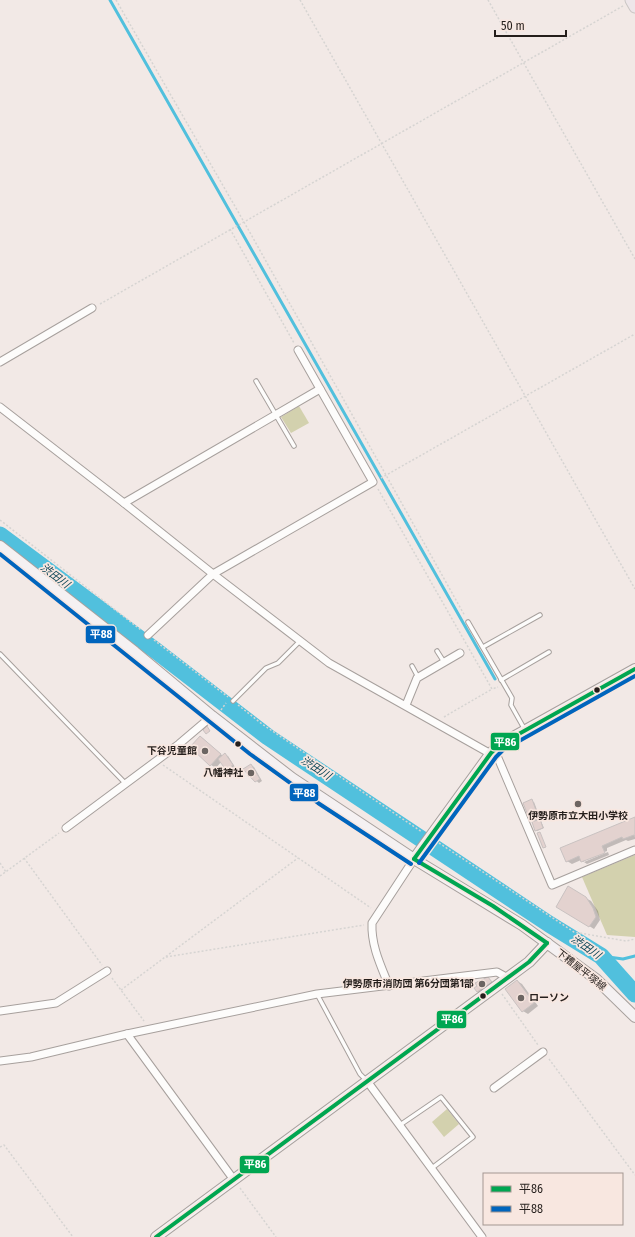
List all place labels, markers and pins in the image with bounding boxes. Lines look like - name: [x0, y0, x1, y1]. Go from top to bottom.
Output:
- unlabelled marker: [592, 685, 602, 695]
- unlabelled marker: [233, 739, 243, 749]
- place label: 下谷児童館: [147, 745, 197, 757]
- marker: 下谷児童館: [200, 746, 210, 756]
- place label: 八幡神社: [203, 767, 244, 779]
- marker: 八幡神社: [246, 768, 256, 778]
- marker: 伊勢原市立大田小学校: [573, 799, 583, 809]
- place label: 伊勢原市立大田小学校: [528, 810, 628, 822]
- place label: 伊勢原市消防団 第6分団第1部: [342, 978, 474, 990]
- marker: 伊勢原市消防団 第6分団第1部: [477, 979, 487, 989]
- unlabelled marker: [478, 991, 488, 1001]
- place label: ローソン: [529, 992, 569, 1004]
- marker: ローソン: [516, 993, 526, 1003]

